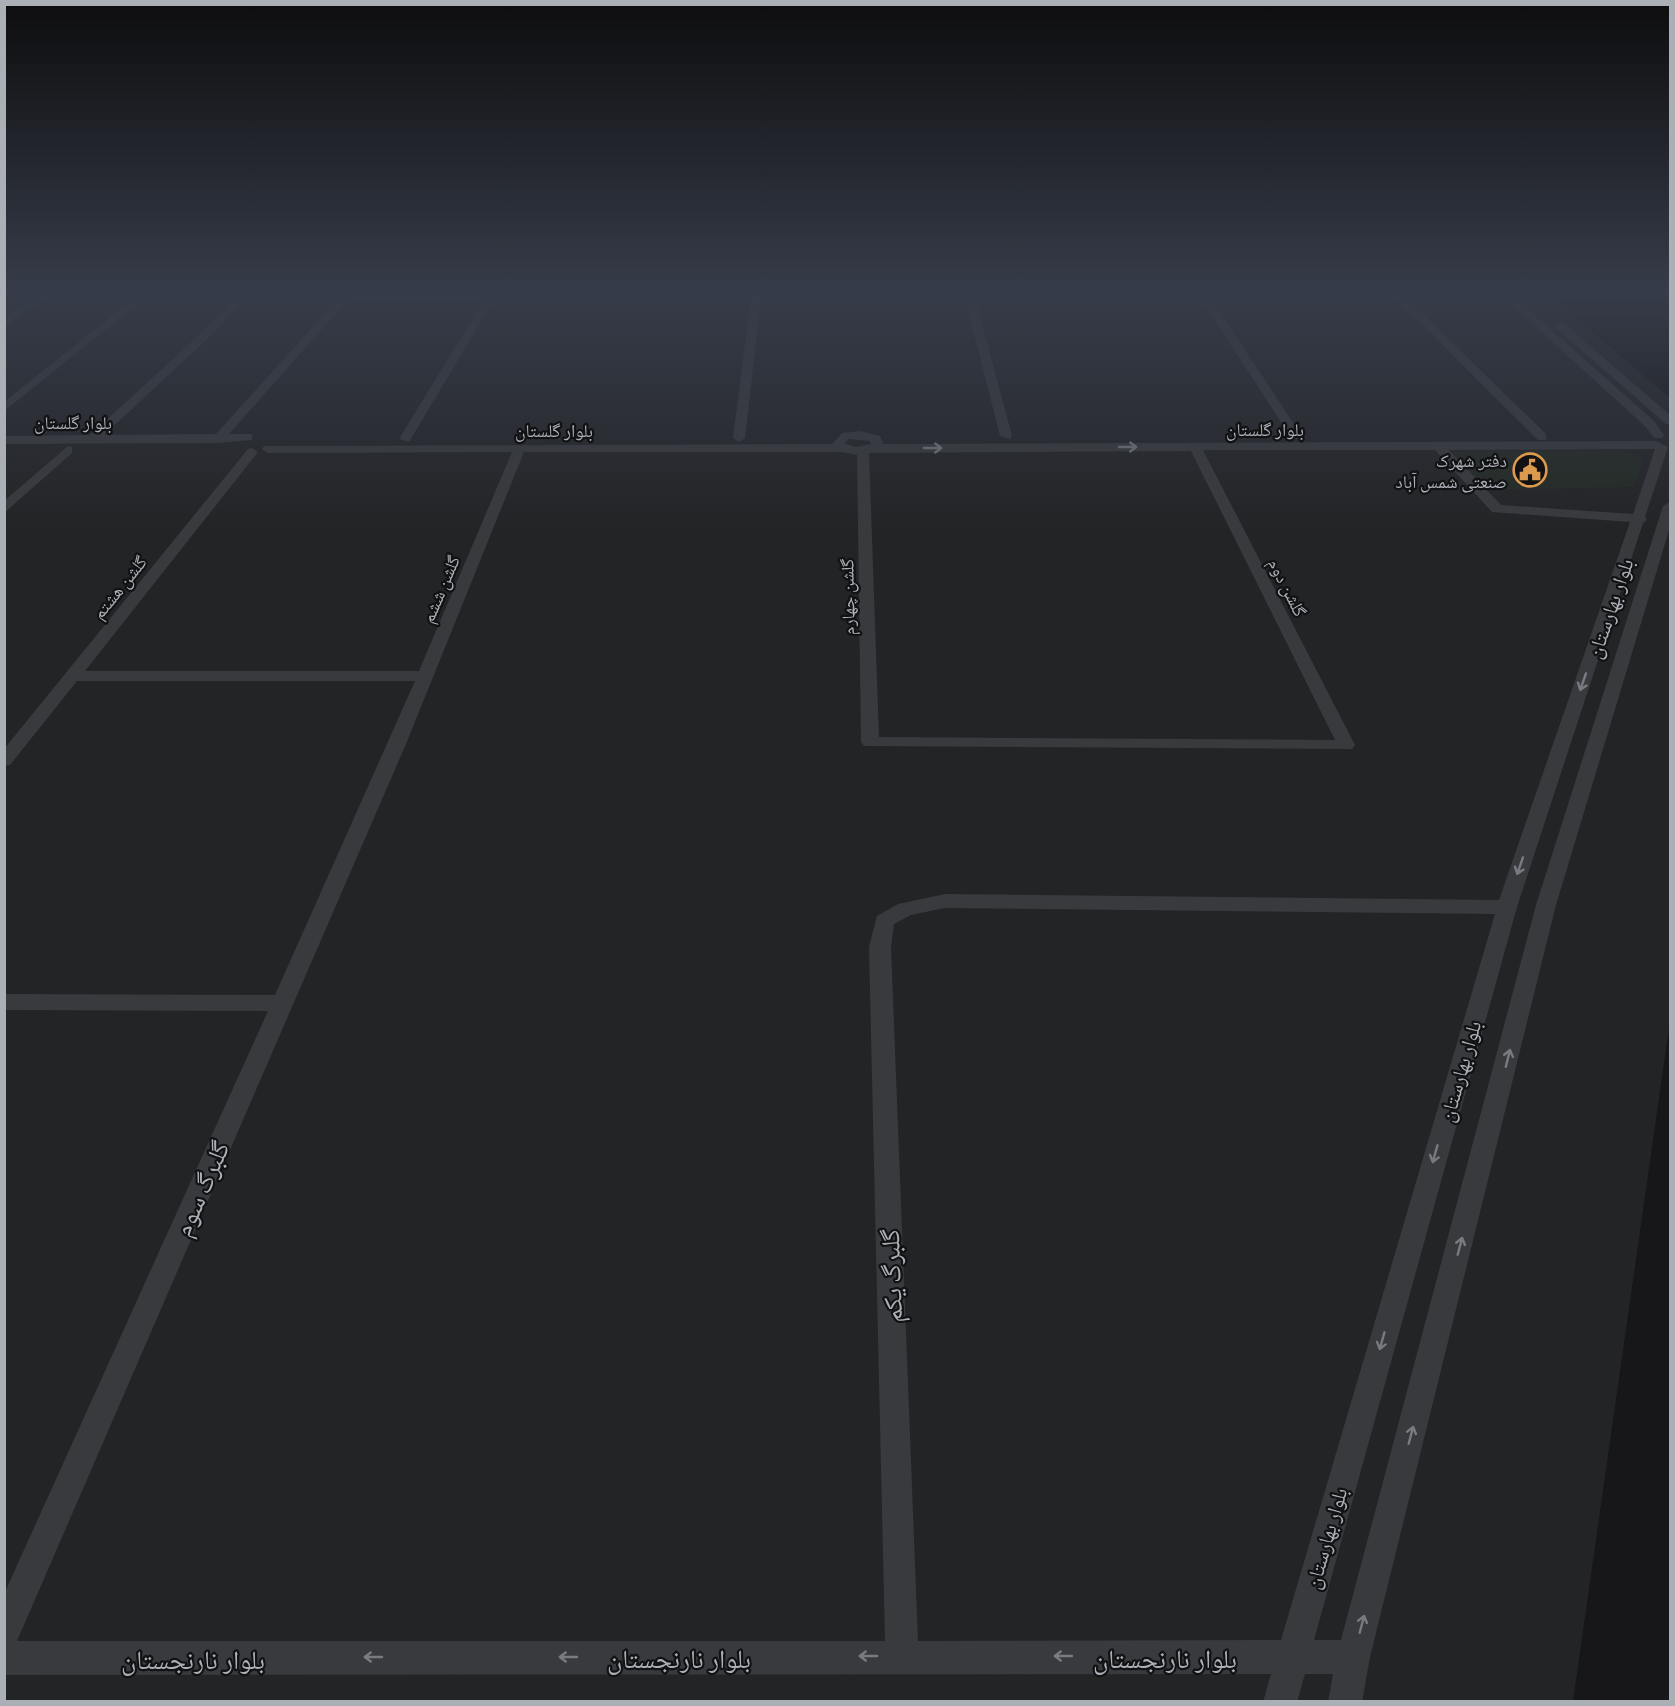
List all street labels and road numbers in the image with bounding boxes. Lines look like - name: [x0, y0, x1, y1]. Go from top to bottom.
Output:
- street label: بلوار گلستان: [34, 411, 112, 434]
- street label: بلوار گلستان: [1226, 418, 1304, 441]
- street label: بلوار گلستان: [515, 419, 593, 442]
- street label: گلشن هشتم: [87, 551, 153, 624]
- street label: گلشن ششم: [416, 551, 466, 627]
- street label: گلشن دوم: [1262, 554, 1312, 621]
- street label: بلوار بهارستان: [1580, 555, 1639, 662]
- street label: گلشن چهارم: [835, 558, 861, 635]
- street label: بلوار بهارستان: [1433, 1017, 1486, 1125]
- street label: گلبرگ سوم: [165, 1135, 238, 1242]
- street label: گلبرگ یکم: [873, 1228, 910, 1323]
- street label: بلوار بهارستان: [1299, 1484, 1352, 1592]
- street label: بلوار نارنجستان: [607, 1642, 751, 1675]
- street label: بلوار نارنجستان: [1093, 1642, 1237, 1675]
- street label: بلوار نارنجستان: [121, 1643, 265, 1676]

